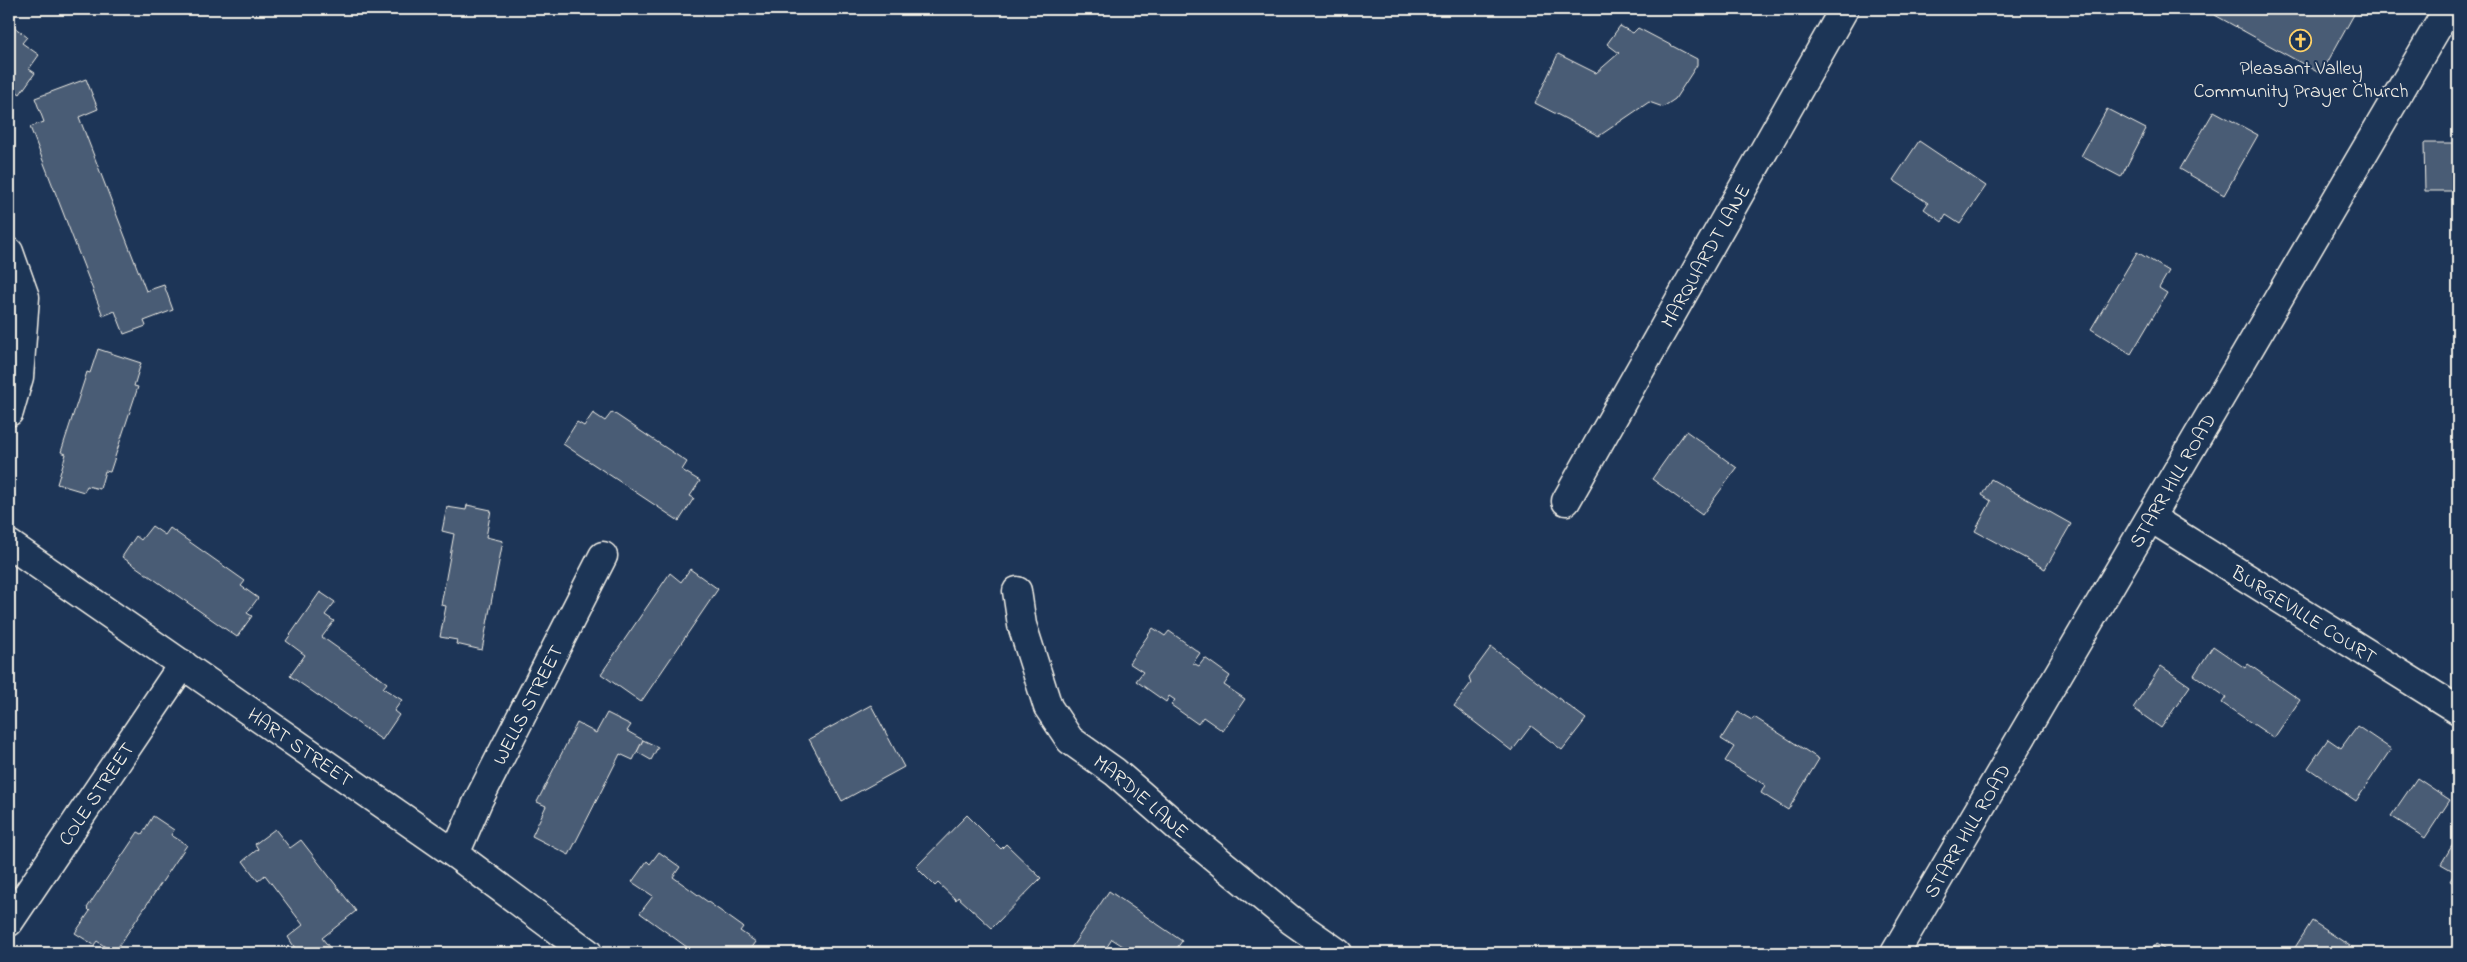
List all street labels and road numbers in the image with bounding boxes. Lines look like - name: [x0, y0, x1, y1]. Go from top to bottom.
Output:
- street label: MARQUARDT LANE: [1655, 179, 1759, 334]
- street label: STARR HILL ROAD: [2123, 409, 2225, 554]
- street label: BURGEVILLE COURT: [2224, 559, 2382, 673]
- street label: WELLS STREET: [487, 641, 572, 771]
- street label: HART STREET: [240, 702, 358, 796]
- street label: COLE STREET: [52, 737, 143, 852]
- street label: MARDIE LANE: [1086, 749, 1194, 847]
- street label: STARR HILL ROAD: [1918, 759, 2020, 904]

